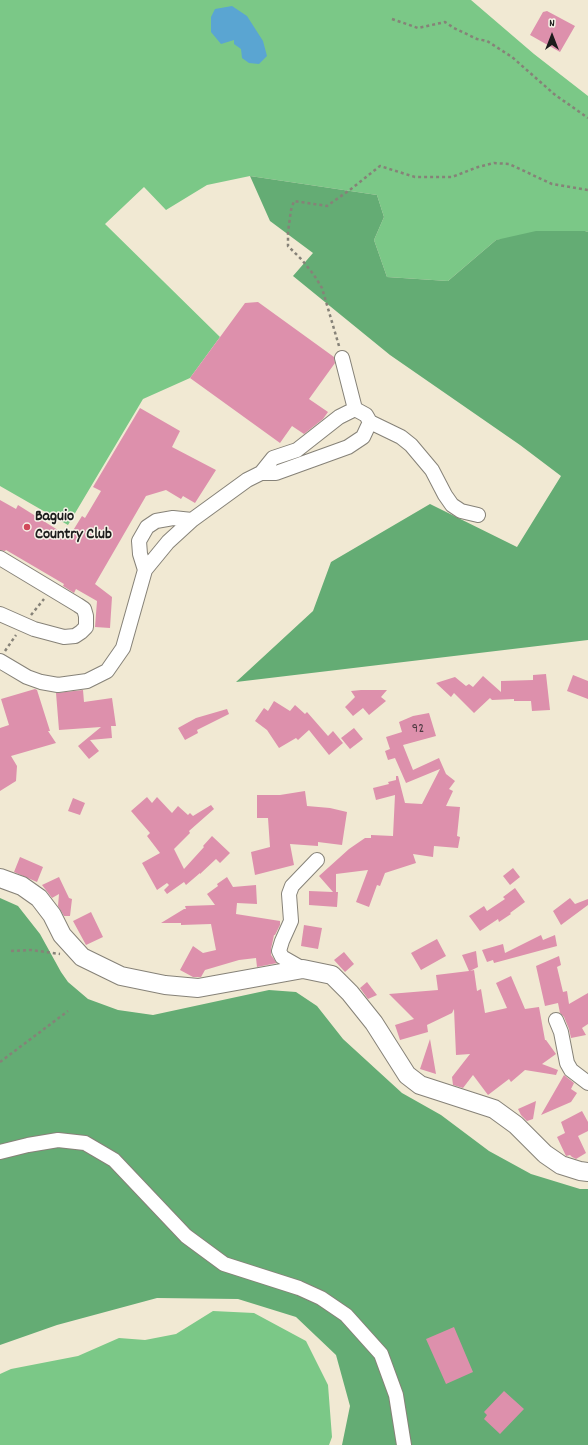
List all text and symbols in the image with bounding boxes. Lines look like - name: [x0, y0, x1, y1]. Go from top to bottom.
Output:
- north arrow: [532, 16, 572, 56]
- text: N: [549, 16, 555, 32]
- place label: Baguio Country Club: [35, 508, 112, 546]
- marker: Baguio Country Club: [22, 522, 32, 532]
- house number: 92: [412, 722, 424, 738]

